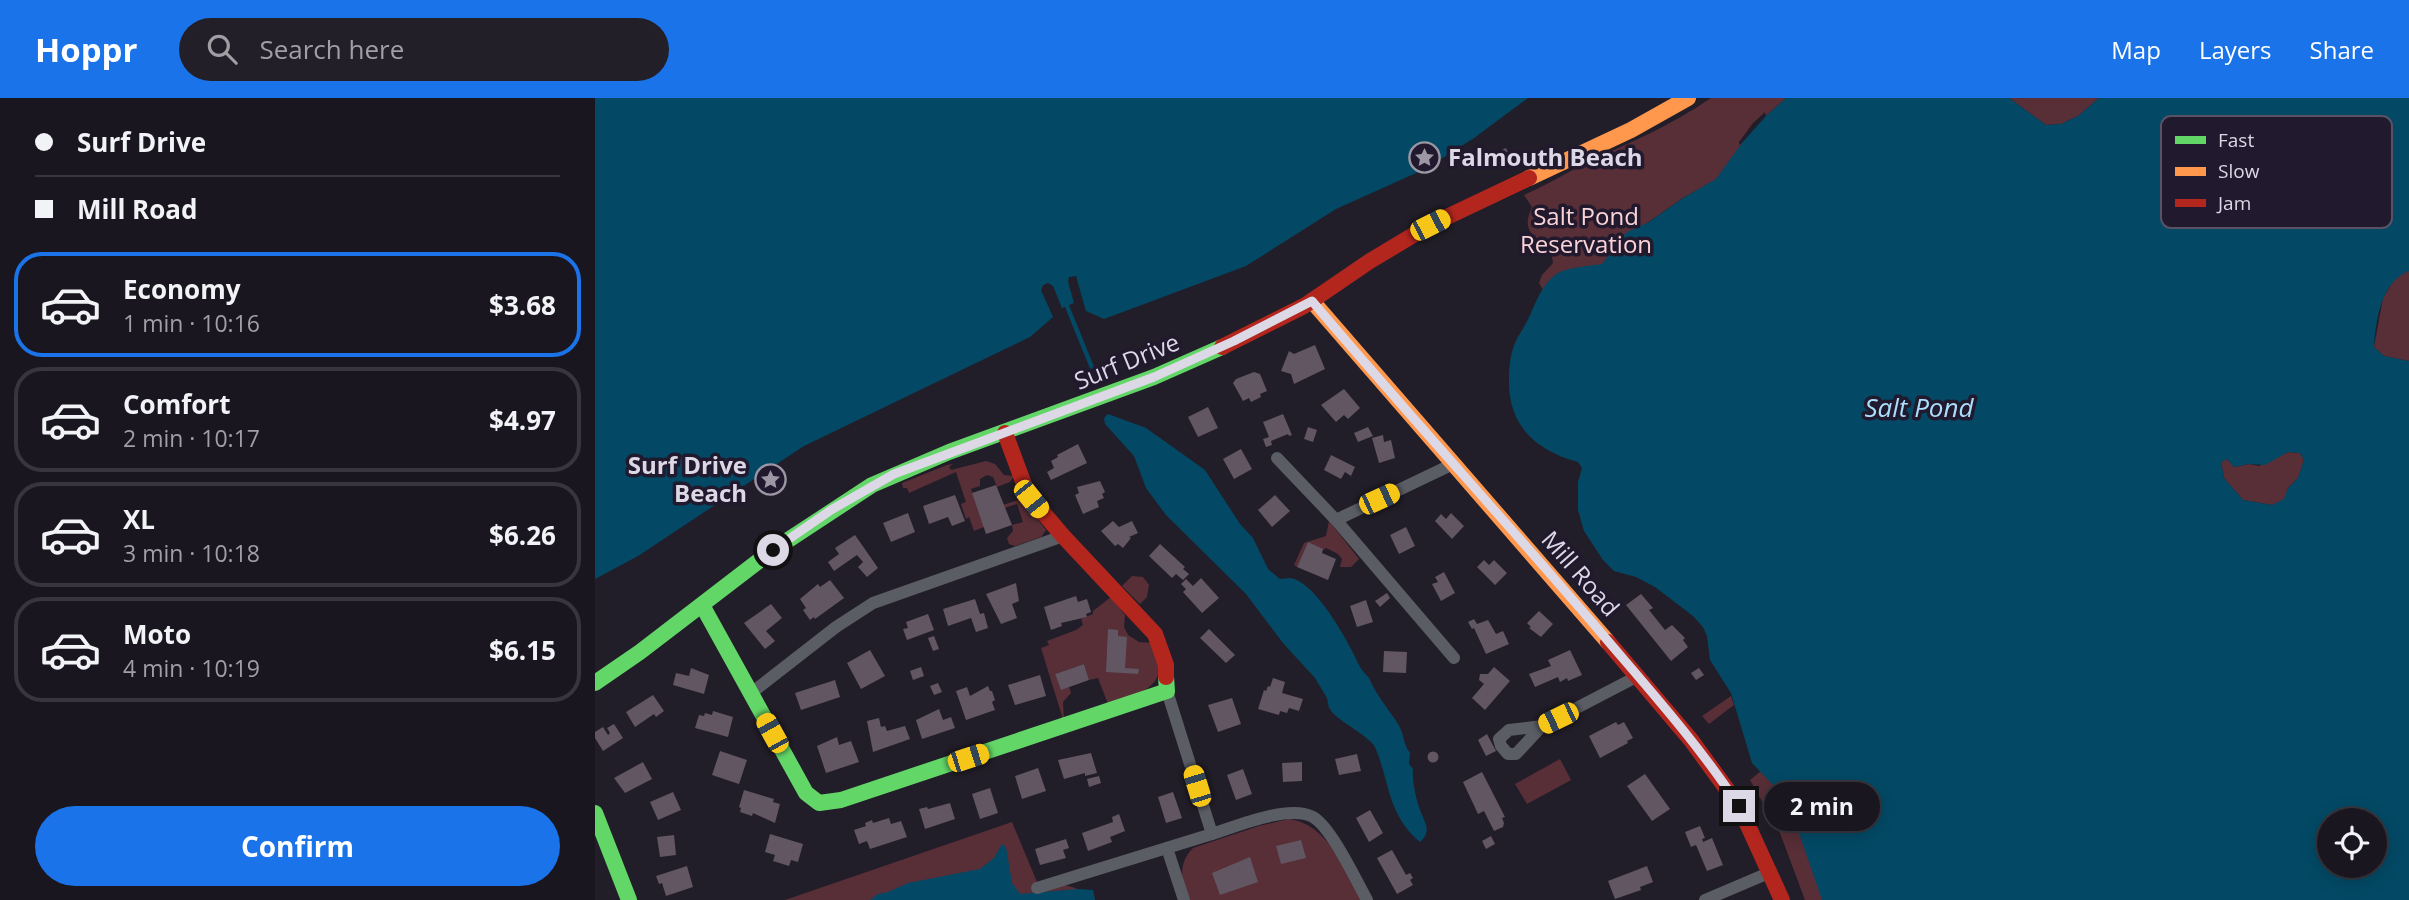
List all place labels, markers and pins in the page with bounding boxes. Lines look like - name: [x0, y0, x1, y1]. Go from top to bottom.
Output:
- place label: Falmouth Beach: [1448, 140, 1643, 173]
- place icon: Falmouth Beach: [1408, 141, 1442, 175]
- place label: Surf Drive Beach: [628, 448, 747, 509]
- place icon: Surf Drive Beach: [753, 463, 787, 497]

